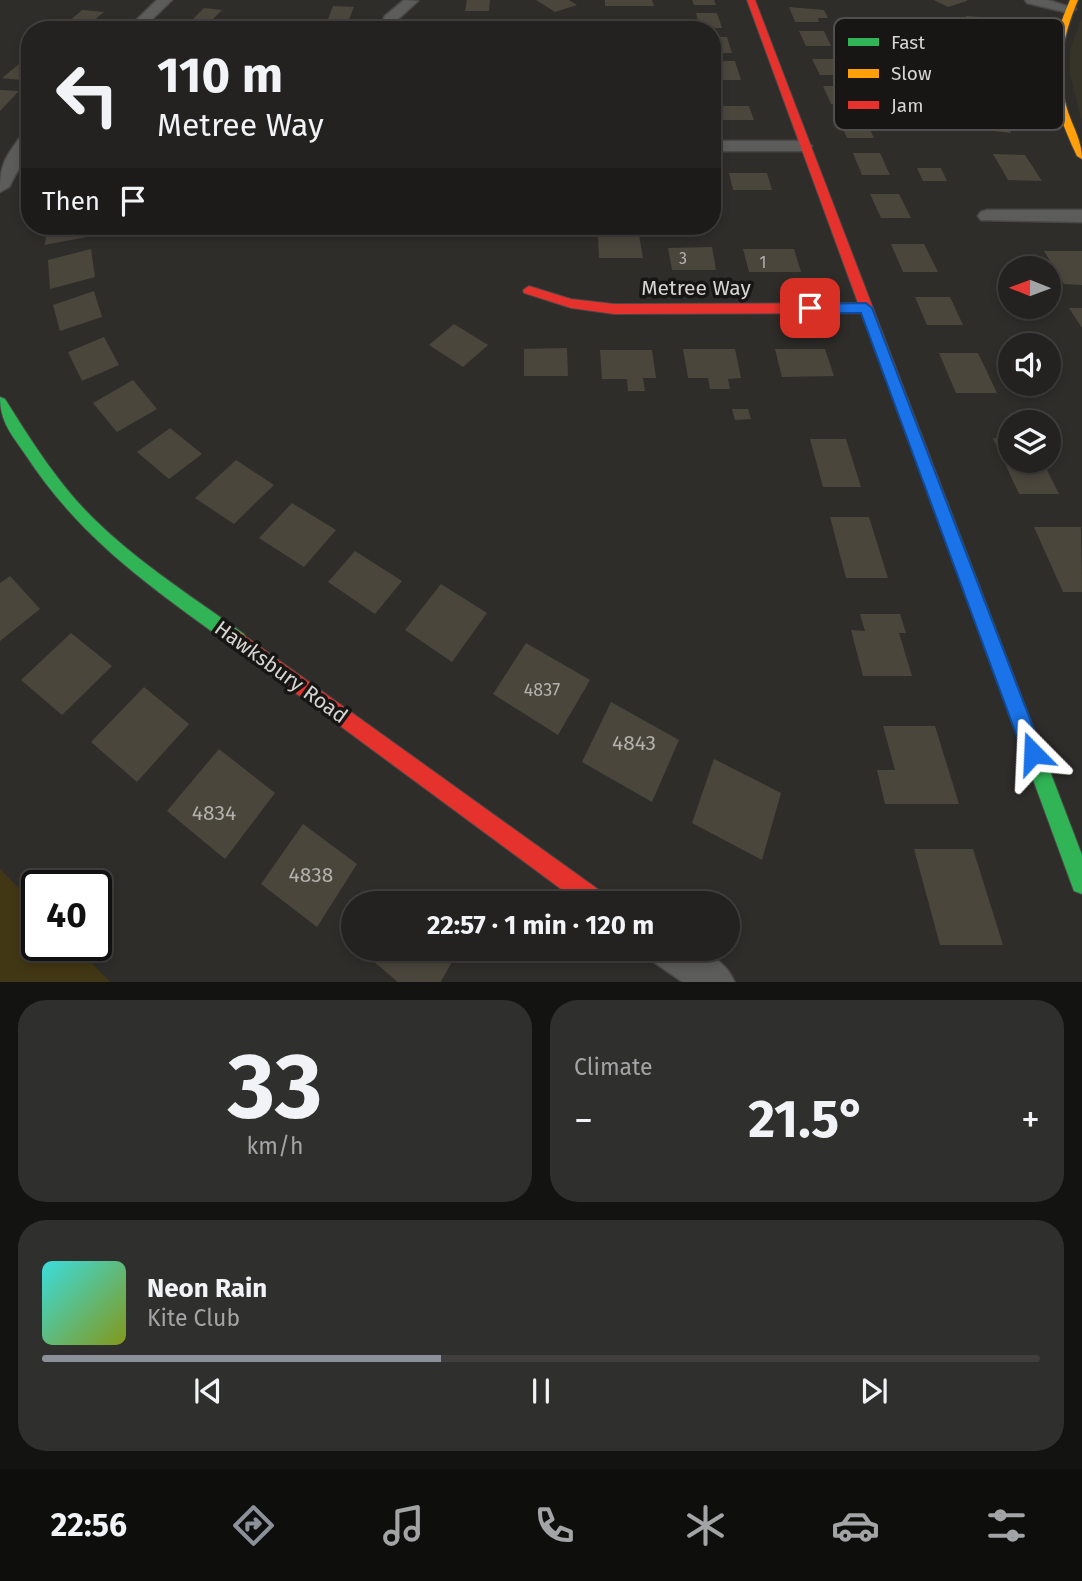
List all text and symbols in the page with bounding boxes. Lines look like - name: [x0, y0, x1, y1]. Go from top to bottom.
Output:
- legend: [834, 18, 1064, 130]
- text: Fast: [891, 31, 925, 54]
- text: 110 m: [157, 46, 283, 105]
- icon: left: [42, 49, 133, 140]
- text: Slow: [891, 62, 932, 85]
- text: Jam: [891, 94, 923, 117]
- text: Metree Way: [157, 106, 324, 144]
- icon: arrive: [114, 182, 152, 220]
- text: Then: [42, 186, 100, 217]
- house number: 3: [679, 249, 687, 268]
- house number: 1: [760, 253, 766, 272]
- north arrow: [998, 256, 1060, 318]
- map controls: [998, 256, 1061, 473]
- street label: Metree Way: [641, 275, 751, 301]
- pin: [780, 278, 840, 338]
- icon: arrive: [791, 289, 829, 327]
- button: sound: [998, 333, 1061, 396]
- button: layers: [998, 410, 1061, 473]
- street label: Hawksbury Road: [209, 615, 353, 729]
- house number: 4837: [524, 679, 560, 701]
- position arrow: [996, 716, 1070, 790]
- house number: 4843: [612, 730, 656, 756]
- house number: 4834: [192, 800, 236, 826]
- house number: 4838: [289, 862, 333, 888]
- speed limit sign: 40: [21, 870, 112, 961]
- text: 22:57 · 1 min · 120 m: [427, 910, 654, 941]
- text: 33: [228, 1032, 322, 1141]
- text: Climate: [574, 1053, 653, 1081]
- text: 21.5°: [748, 1088, 866, 1151]
- text: −: [574, 1097, 593, 1143]
- text: +: [1021, 1097, 1040, 1143]
- text: km/h: [247, 1132, 303, 1160]
- text: Neon Rain: [147, 1273, 267, 1304]
- text: Kite Club: [147, 1304, 240, 1332]
- icon: previous: [189, 1372, 227, 1410]
- icon: pause: [522, 1372, 560, 1410]
- icon: next: [855, 1372, 893, 1410]
- icon: directions: [229, 1501, 278, 1550]
- icon: music: [379, 1501, 428, 1550]
- icon: phone: [530, 1501, 579, 1550]
- icon: climate: [681, 1501, 730, 1550]
- icon: car: [831, 1501, 880, 1550]
- icon: filters: [982, 1501, 1031, 1550]
- text: 22:56: [51, 1506, 127, 1544]

